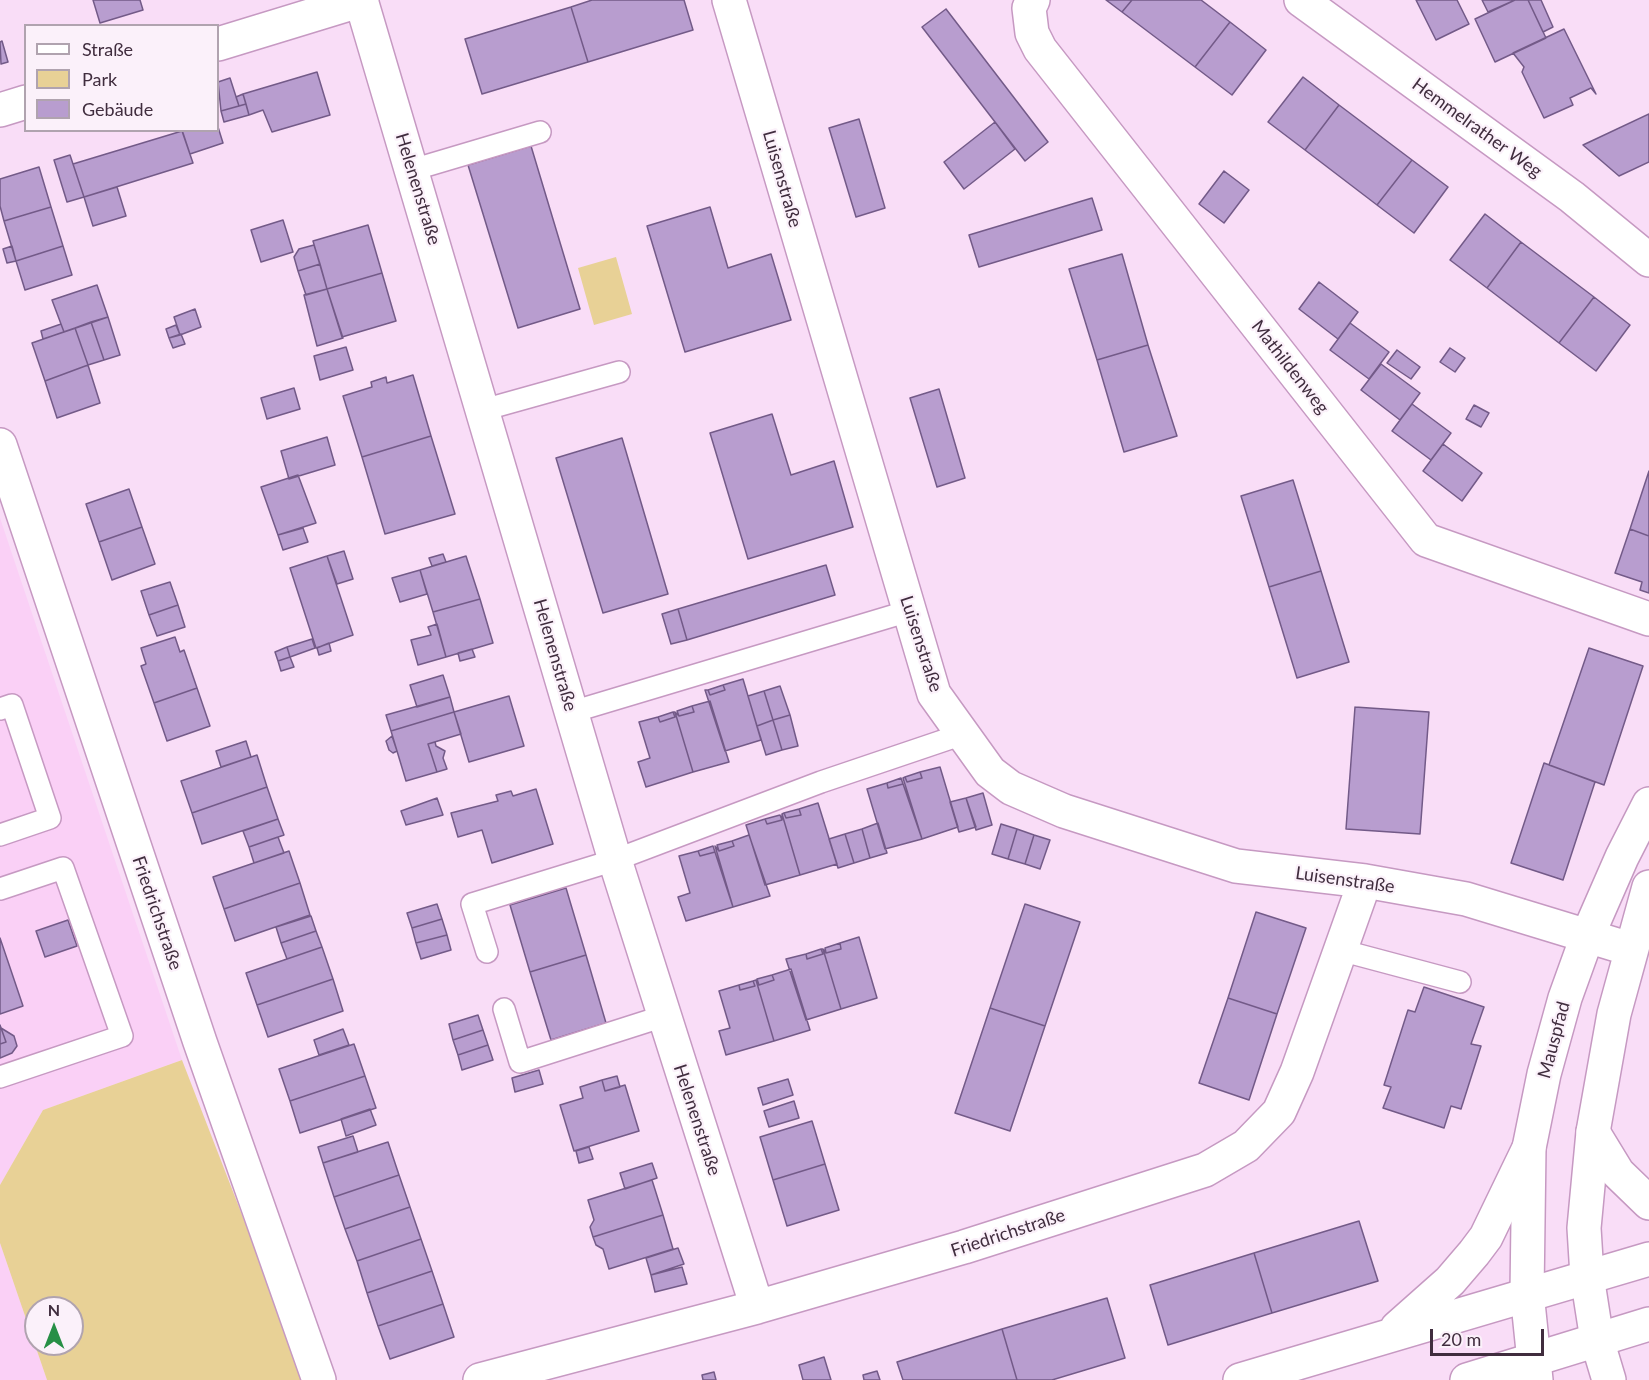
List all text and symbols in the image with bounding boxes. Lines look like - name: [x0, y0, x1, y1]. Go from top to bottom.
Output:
- legend: [24, 24, 219, 132]
- text: Straße: [82, 38, 133, 60]
- text: Park: [82, 68, 117, 90]
- street label: Hemmelrather Weg: [1408, 74, 1546, 182]
- text: Gebäude: [82, 98, 153, 120]
- street label: Luisenstraße: [758, 128, 806, 230]
- street label: Helenenstraße: [391, 130, 445, 248]
- street label: Mathildenweg: [1247, 316, 1333, 418]
- street label: Luisenstraße: [895, 593, 947, 695]
- street label: Helenenstraße: [529, 596, 581, 714]
- street label: Friedrichstraße: [127, 853, 187, 973]
- street label: Luisenstraße: [1294, 862, 1396, 898]
- street label: Mauspfad: [1533, 999, 1575, 1081]
- street label: Helenenstraße: [669, 1062, 725, 1178]
- street label: Friedrichstraße: [948, 1204, 1068, 1262]
- north arrow: [24, 1296, 84, 1356]
- text: N: [48, 1300, 60, 1319]
- scale bar: [1433, 1317, 1547, 1355]
- text: 20 m: [1441, 1328, 1481, 1350]

